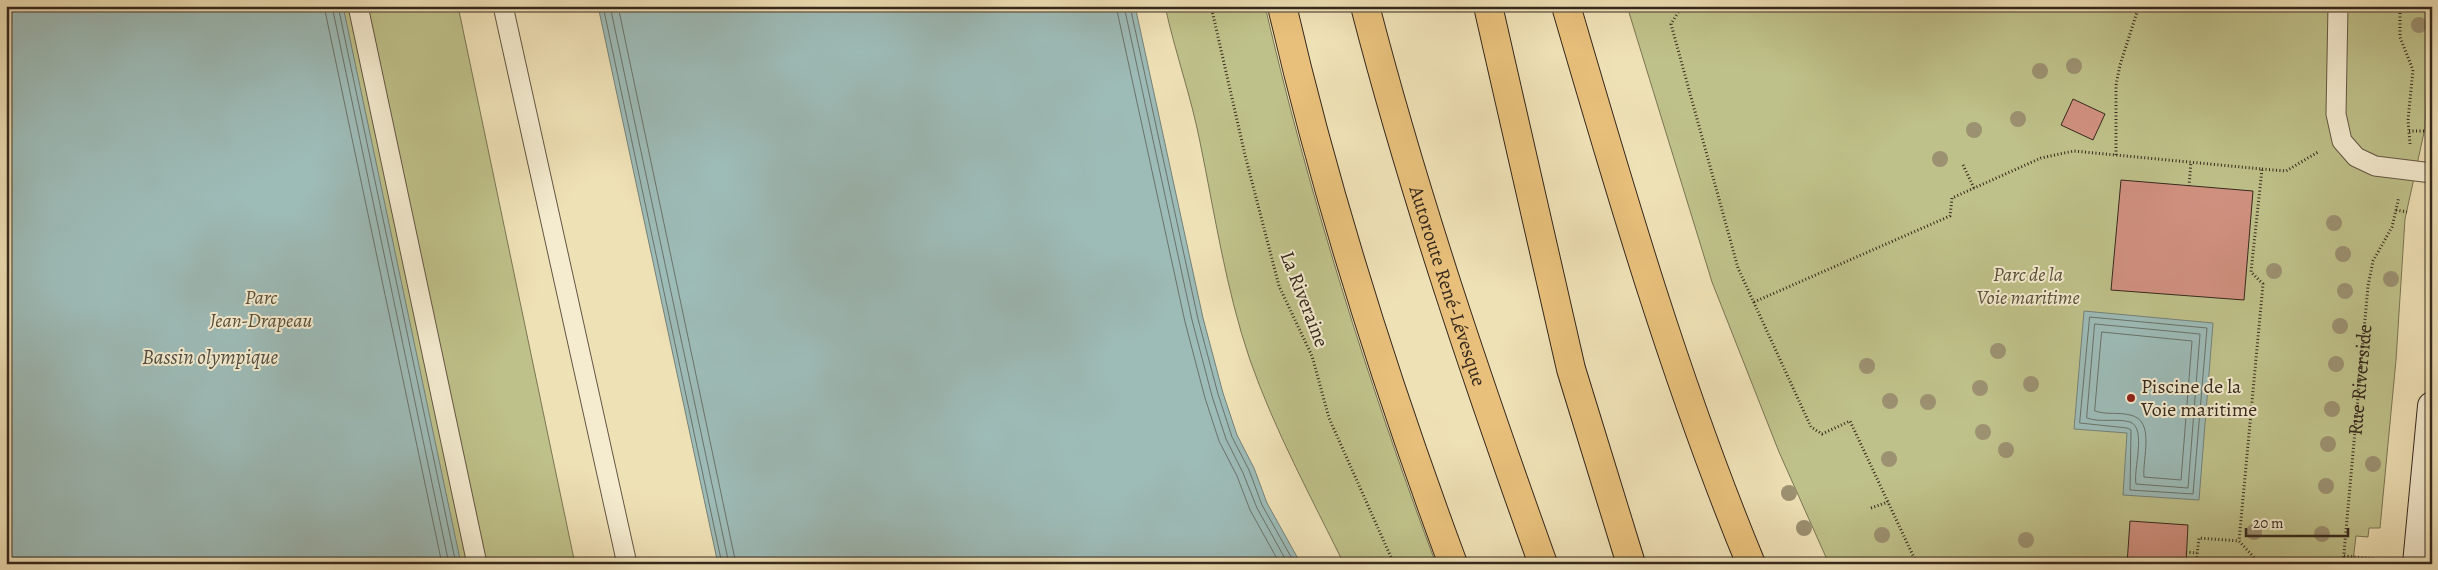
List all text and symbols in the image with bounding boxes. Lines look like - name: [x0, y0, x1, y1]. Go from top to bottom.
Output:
- street label: Autoroute René-Lévesque: [1402, 182, 1493, 390]
- street label: La Riveraine: [1274, 247, 1335, 351]
- park label: Parc de la Voie maritime: [1976, 261, 2080, 311]
- park label: Parc Jean-Drapeau: [209, 284, 312, 334]
- street label: Rue Riverside: [2342, 323, 2379, 437]
- water label: Bassin olympique: [142, 343, 278, 371]
- place label: Piscine de la Voie maritime: [2140, 373, 2257, 423]
- marker: Piscine de la Voie maritime: [2125, 392, 2137, 404]
- scale bar: [2246, 505, 2348, 537]
- text: 20 m: [2253, 513, 2284, 533]

